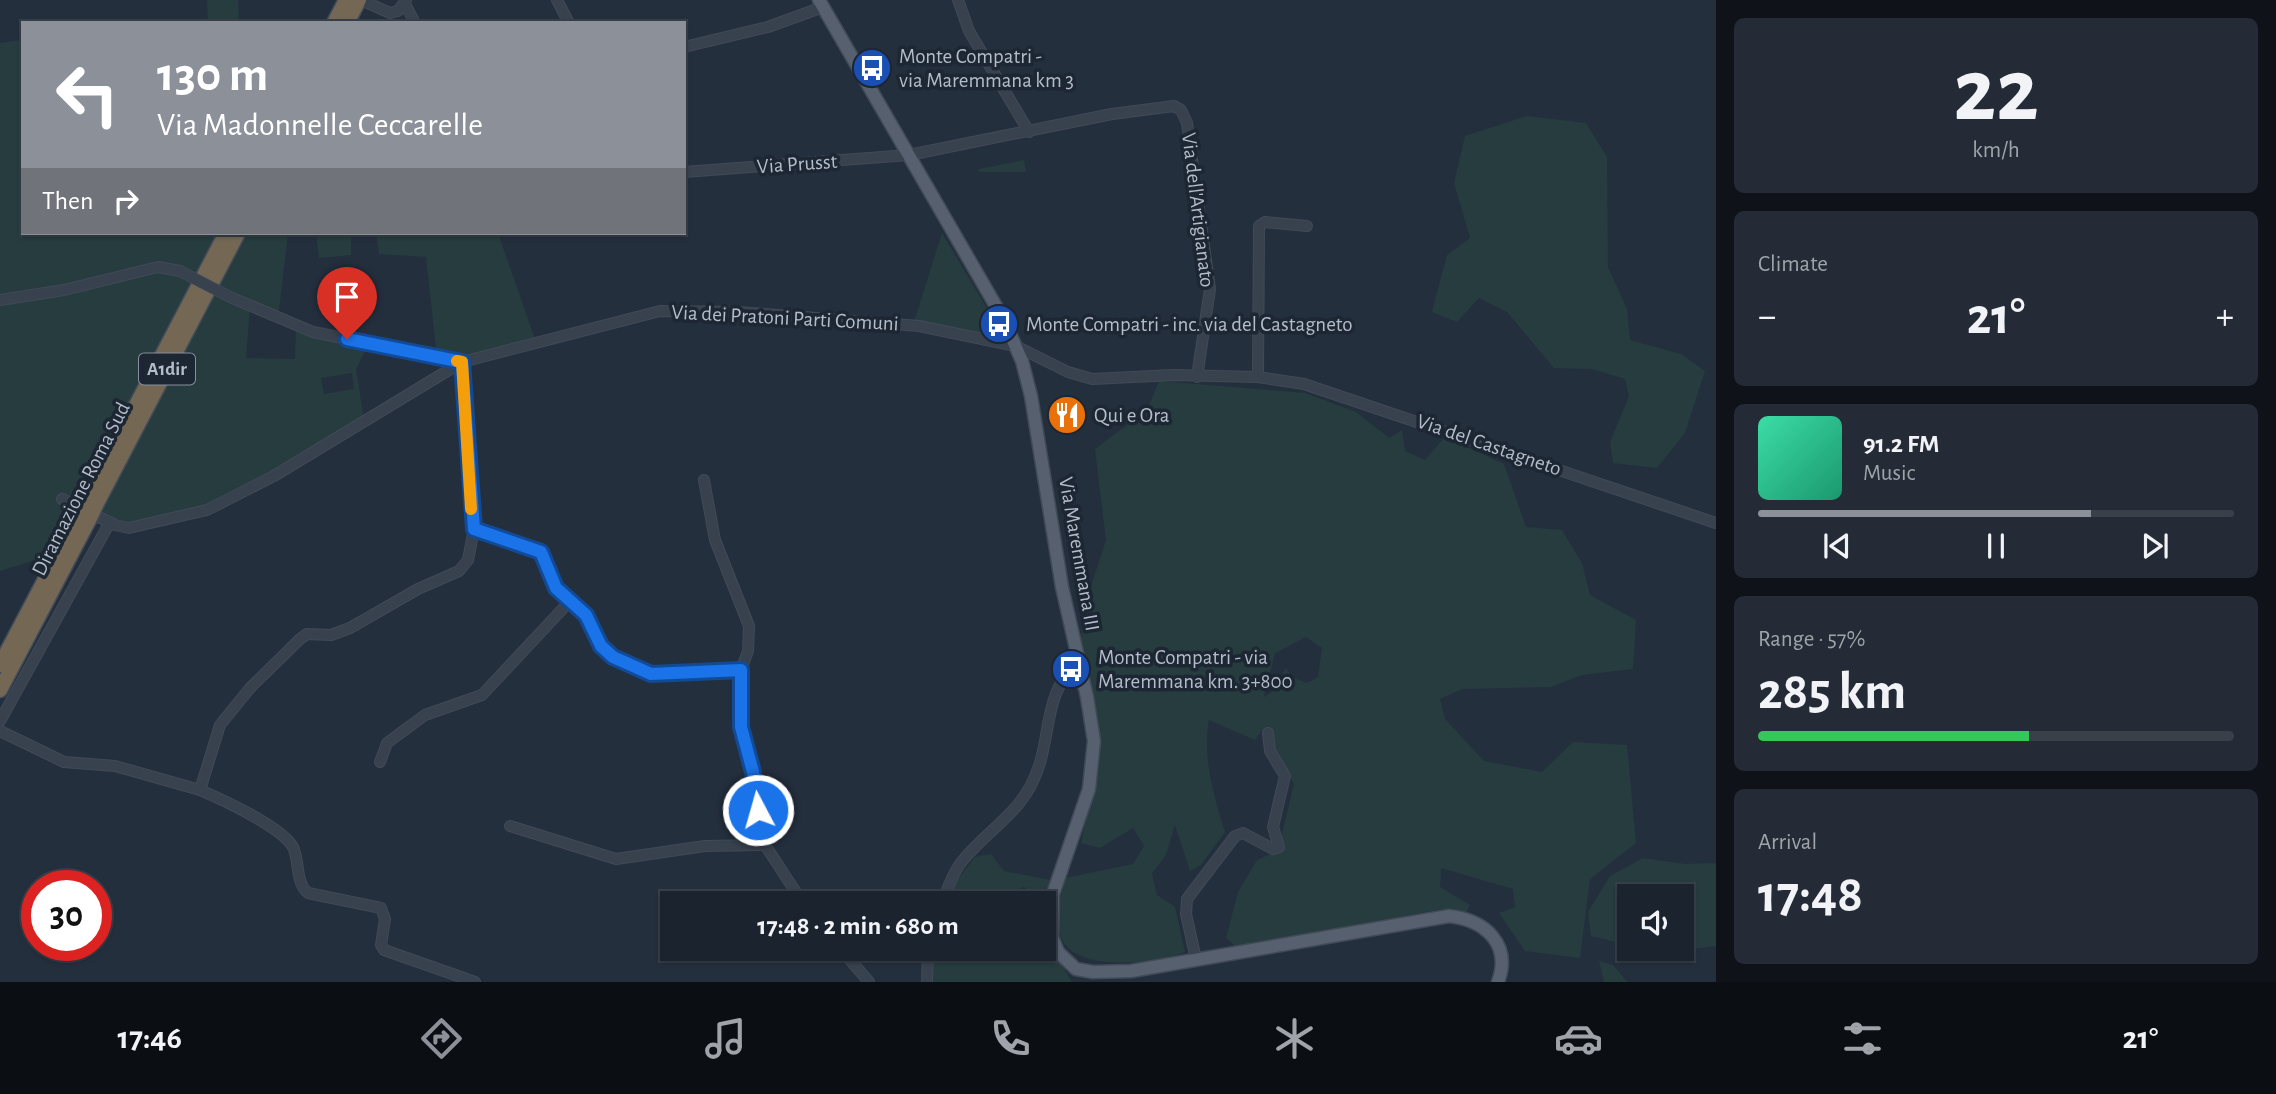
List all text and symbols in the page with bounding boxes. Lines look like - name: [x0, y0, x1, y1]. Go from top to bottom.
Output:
- place label: Monte Compatri - via Maremmana km 3: [899, 46, 1074, 91]
- text: 22: [1953, 46, 2039, 137]
- bus stop icon: Monte Compatri - via Maremmana km 3: [851, 47, 893, 89]
- icon: left: [42, 49, 133, 140]
- text: 130 m: [157, 51, 268, 100]
- text: Via Madonnelle Ceccarelle: [157, 109, 483, 141]
- street label: Via dell'Artigianato: [1178, 131, 1218, 289]
- text: km/h: [1972, 139, 2020, 162]
- street label: Via Prusst: [756, 151, 838, 177]
- icon: right: [107, 182, 145, 220]
- text: Then: [42, 188, 93, 214]
- text: Climate: [1758, 253, 1828, 276]
- pin: [317, 267, 377, 339]
- icon: arrive: [328, 278, 366, 316]
- text: 21°: [1967, 291, 2025, 343]
- text: −: [1758, 298, 1776, 336]
- text: +: [2216, 298, 2234, 336]
- street label: Via dei Pratoni Parti Comuni: [671, 302, 899, 334]
- bus stop icon: Monte Compatri - inc. via del Castagneto: [978, 303, 1020, 345]
- place label: Monte Compatri - inc. via del Castagneto: [1026, 314, 1353, 335]
- road number: A1dir: [139, 354, 195, 384]
- restaurant icon: Qui e Ora: [1046, 394, 1088, 436]
- street label: Diramazione Roma Sud: [28, 399, 134, 579]
- place label: Qui e Ora: [1094, 405, 1170, 426]
- street label: Via del Castagneto: [1414, 410, 1564, 480]
- text: 91.2 FM: [1863, 431, 1939, 457]
- text: Music: [1863, 462, 1915, 485]
- street label: Via Maremmana III: [1055, 475, 1103, 633]
- icon: previous: [1818, 527, 1856, 565]
- icon: pause: [1977, 527, 2015, 565]
- icon: next: [2136, 527, 2174, 565]
- text: Range · 57%: [1758, 628, 1865, 651]
- place label: Monte Compatri - via Maremmana km. 3+800: [1098, 647, 1293, 692]
- bus stop icon: Monte Compatri - via Maremmana km. 3+800: [1050, 648, 1092, 690]
- text: 285 km: [1758, 666, 1906, 718]
- position arrow: [721, 773, 795, 847]
- text: Arrival: [1758, 831, 1817, 854]
- text: 17:48: [1758, 869, 1863, 921]
- speed limit sign: 30: [21, 870, 112, 961]
- map controls: [1617, 884, 1694, 961]
- button: sound: [1617, 884, 1694, 961]
- text: 17:48 · 2 min · 680 m: [757, 913, 959, 939]
- icon: directions: [417, 1014, 466, 1063]
- icon: music: [701, 1014, 750, 1063]
- icon: phone: [986, 1014, 1035, 1063]
- icon: climate: [1270, 1014, 1319, 1063]
- icon: car: [1554, 1014, 1603, 1063]
- icon: filters: [1838, 1014, 1887, 1063]
- text: 17:46: [118, 1022, 182, 1054]
- text: 21°: [2122, 1022, 2158, 1054]

